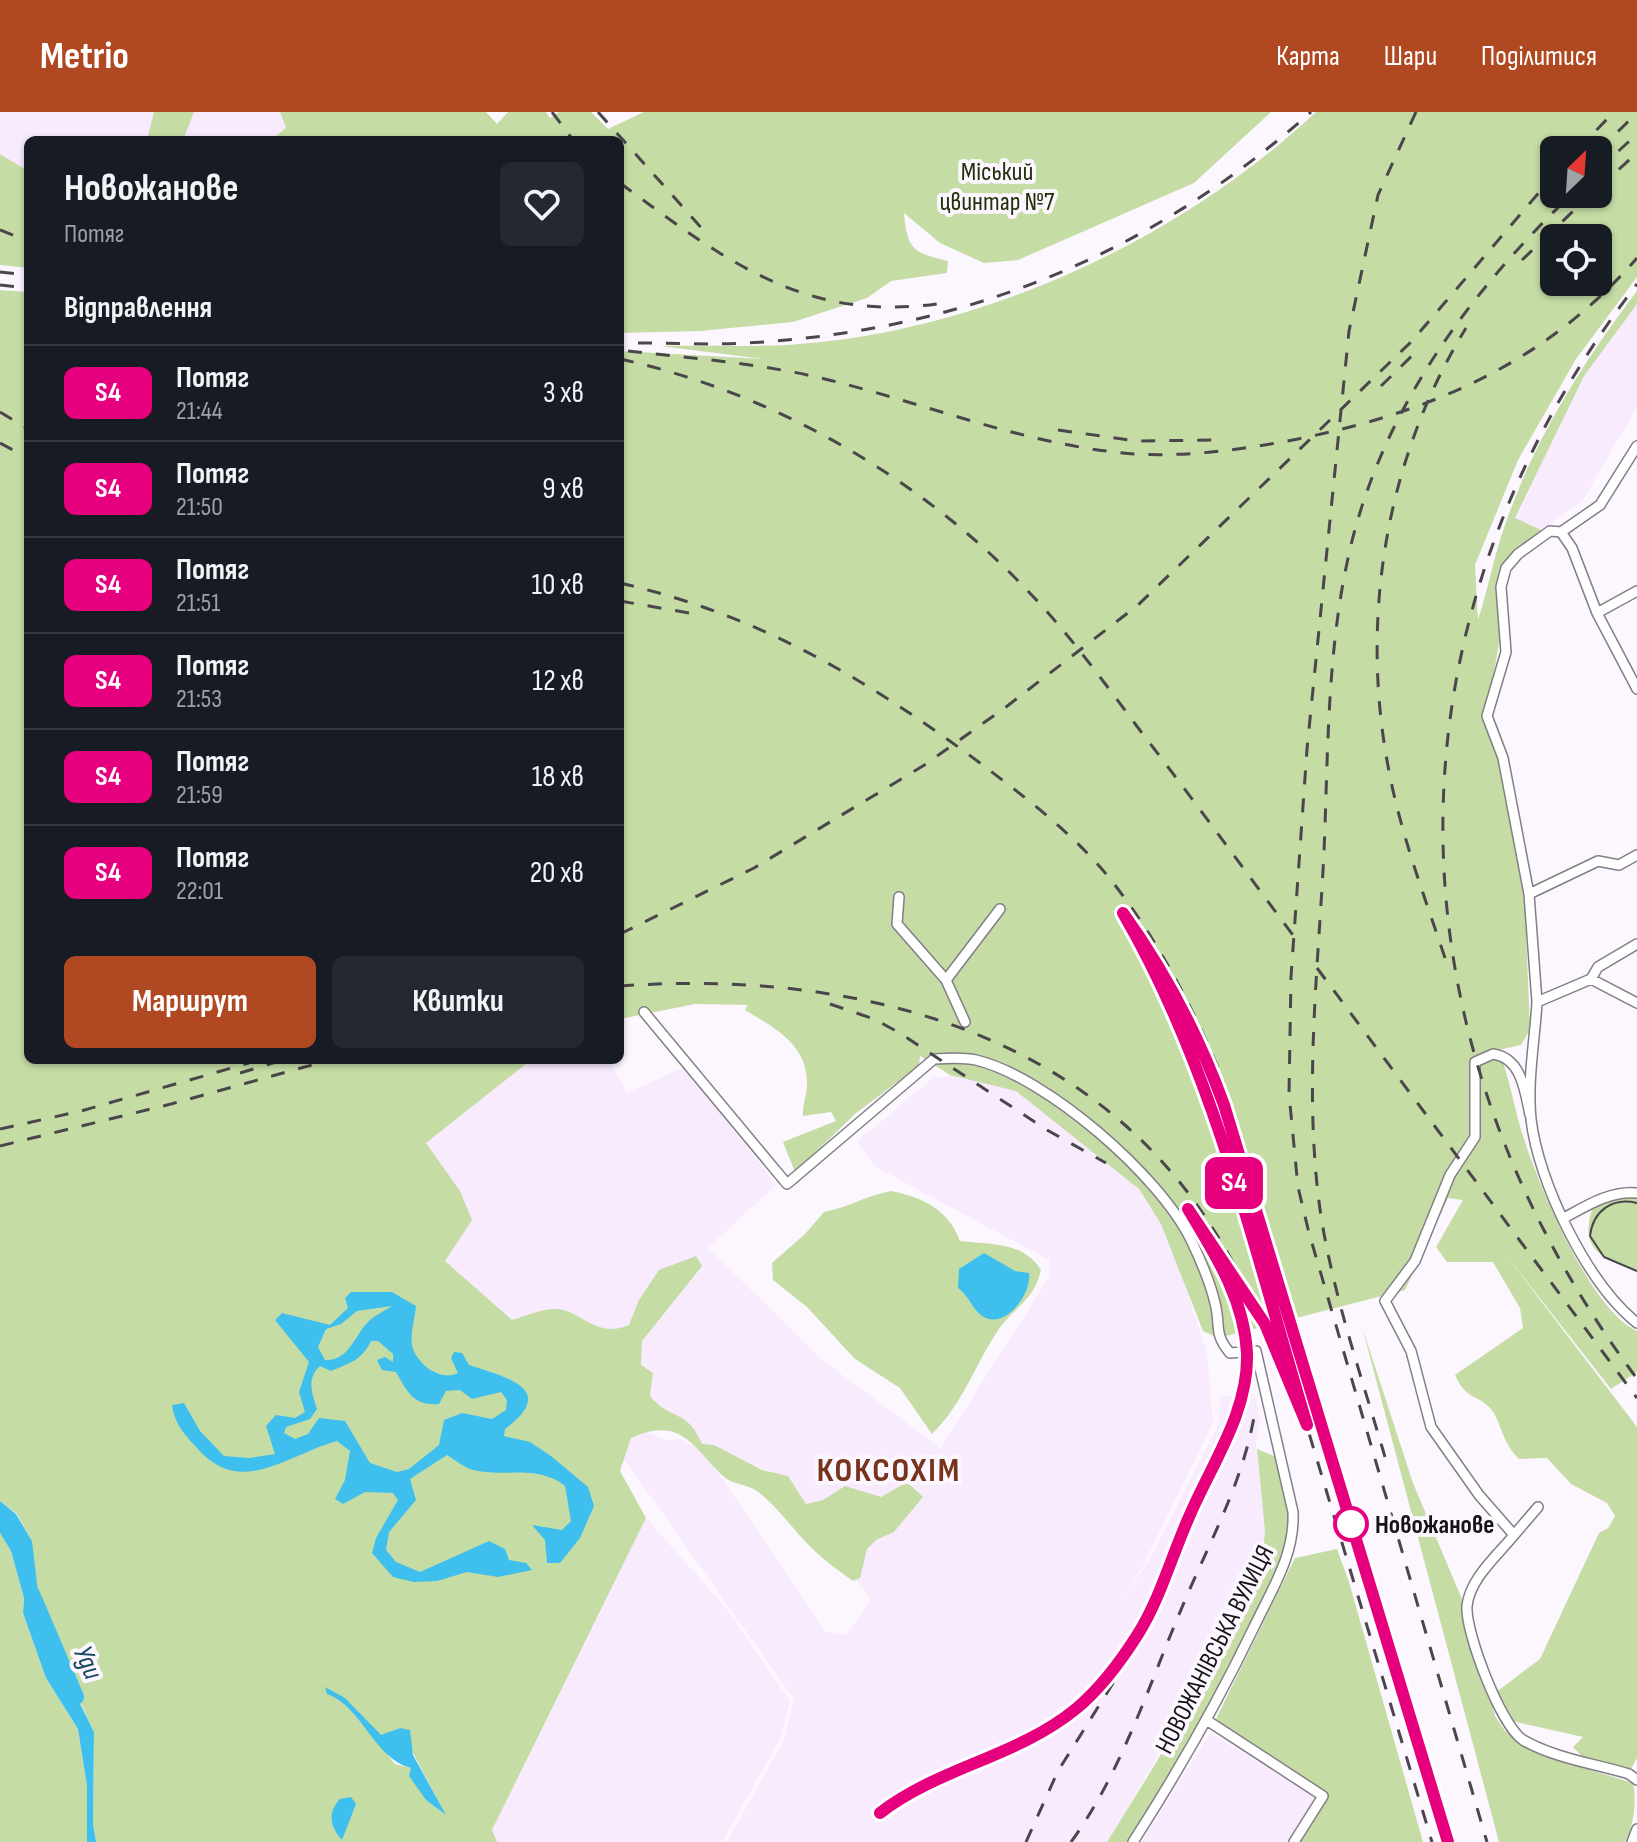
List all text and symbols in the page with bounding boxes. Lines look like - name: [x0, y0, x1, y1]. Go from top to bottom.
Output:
- text: Metrio: [40, 34, 129, 79]
- text: Карта: [1276, 40, 1340, 73]
- text: Шари: [1384, 40, 1437, 73]
- text: Поділитися: [1481, 40, 1597, 73]
- north arrow: [1540, 136, 1612, 208]
- map controls: [1540, 136, 1612, 296]
- park label: Міський цвинтар №7: [940, 157, 1055, 218]
- button: heart: [500, 162, 584, 246]
- text: Новожанове: [64, 166, 238, 211]
- text: Потяг: [64, 219, 124, 250]
- button: locate: [1540, 224, 1612, 296]
- text: Відправлення: [64, 290, 212, 326]
- text: Потяг: [176, 360, 249, 396]
- text: 3 хв: [543, 375, 584, 411]
- text: S4: [95, 376, 121, 409]
- text: 21:44: [176, 396, 223, 427]
- text: Потяг: [176, 456, 249, 492]
- text: 9 хв: [542, 471, 584, 507]
- text: S4: [95, 472, 121, 505]
- text: 21:50: [176, 492, 223, 523]
- text: Потяг: [176, 552, 249, 588]
- text: 10 хв: [532, 567, 584, 603]
- text: S4: [95, 568, 121, 601]
- text: 21:51: [176, 588, 220, 619]
- text: Потяг: [176, 648, 249, 684]
- text: 12 хв: [532, 663, 584, 699]
- text: S4: [95, 664, 121, 697]
- text: 21:53: [176, 684, 222, 715]
- text: Потяг: [176, 744, 249, 780]
- text: 18 хв: [532, 759, 584, 795]
- text: S4: [95, 760, 121, 793]
- text: 21:59: [176, 780, 223, 811]
- text: Потяг: [176, 840, 249, 876]
- text: 20 хв: [530, 855, 584, 891]
- text: S4: [95, 856, 121, 889]
- text: 22:01: [176, 876, 223, 907]
- button: Маршрут: [64, 956, 316, 1048]
- button: Квитки: [332, 956, 584, 1048]
- line badge: S4: [1198, 1157, 1270, 1209]
- text: S4: [1221, 1166, 1247, 1199]
- district label: КОКСОХІМ: [817, 1450, 961, 1491]
- marker: Новожанове: [1334, 1507, 1368, 1541]
- place label: Новожанове: [1375, 1510, 1494, 1541]
- street label: НОВОЖАНІВСЬКА ВУЛИЦЯ: [1149, 1540, 1281, 1759]
- water label: Уди: [66, 1641, 110, 1685]

